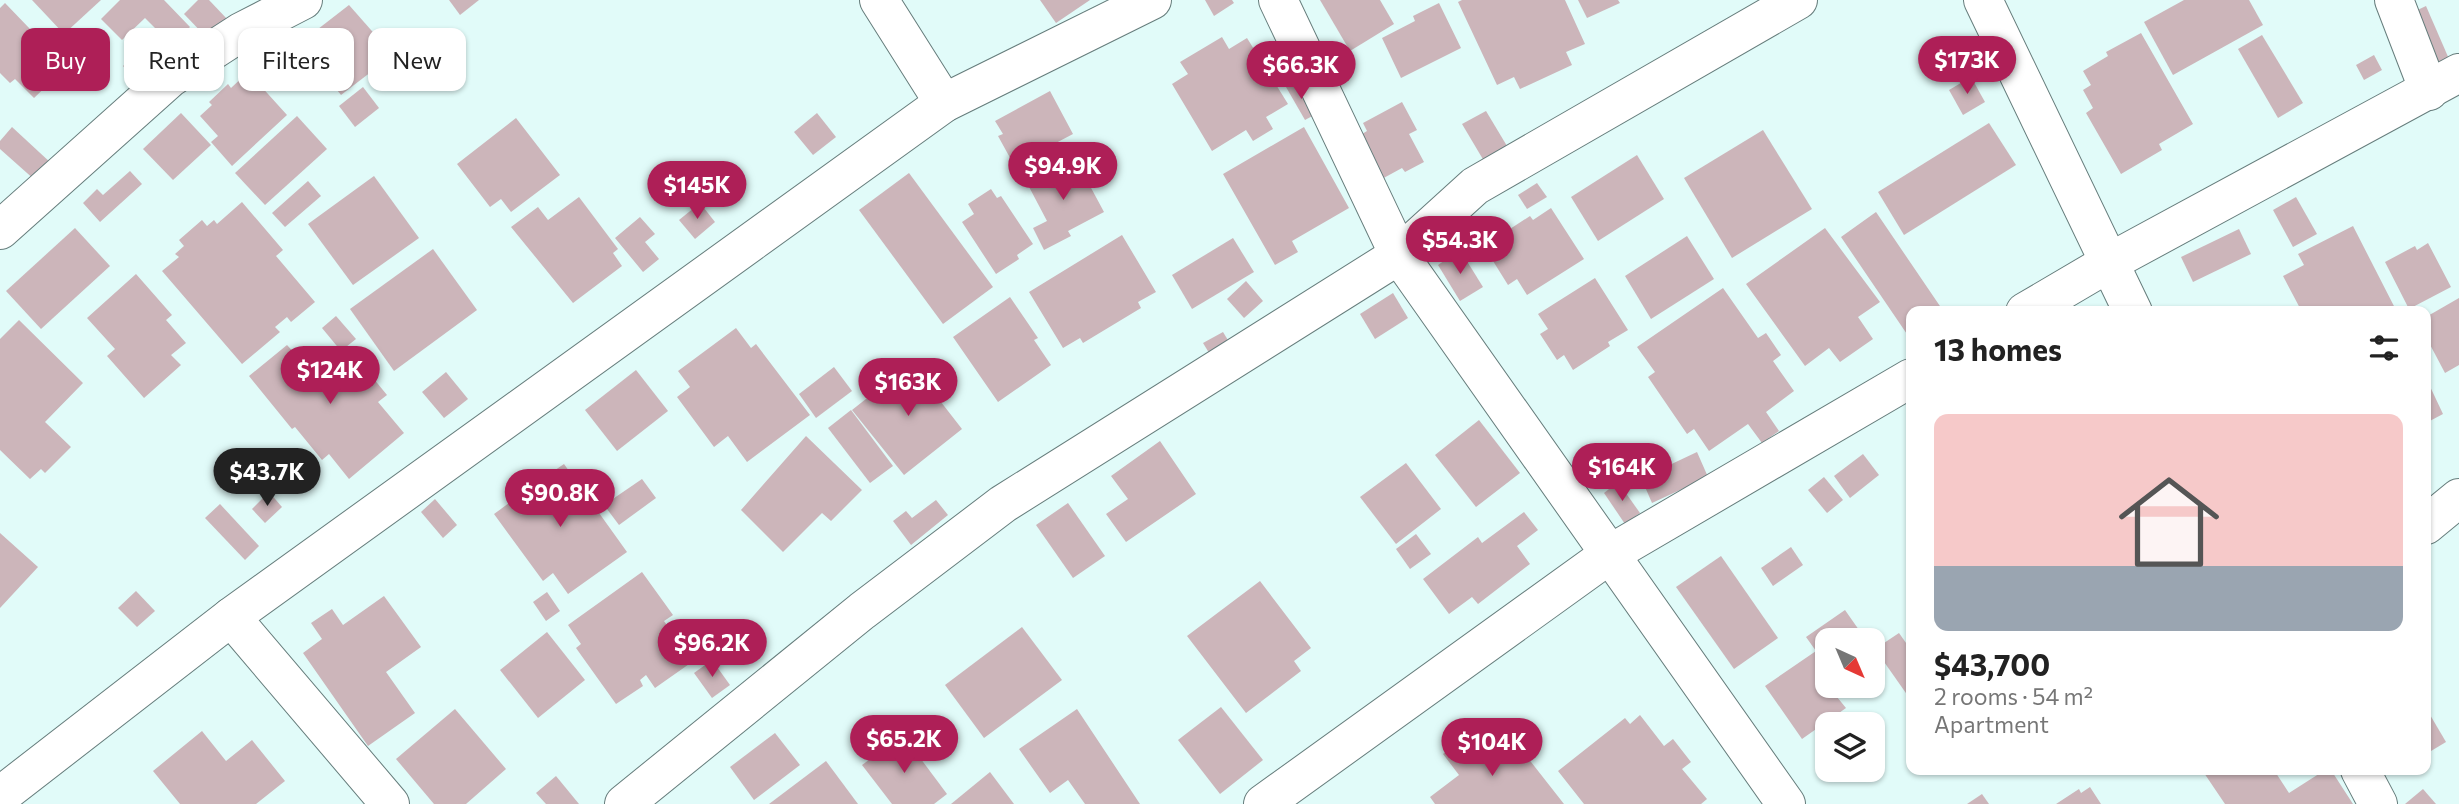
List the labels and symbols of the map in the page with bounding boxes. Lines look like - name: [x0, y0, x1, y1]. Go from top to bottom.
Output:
- pin: $173K: [1918, 36, 2016, 96]
- pin: $66.3K: [1244, 42, 1358, 101]
- pin: $94.9K: [1006, 142, 1120, 202]
- pin: $145K: [648, 162, 746, 221]
- pin: $54.3K: [1403, 216, 1517, 276]
- pin: $124K: [281, 346, 379, 406]
- pin: $163K: [859, 358, 957, 418]
- pin: $164K: [1573, 444, 1671, 503]
- pin: $43.7K: [210, 448, 324, 508]
- pin: $90.8K: [503, 470, 617, 529]
- pin: $96.2K: [655, 620, 769, 679]
- north arrow: [1815, 628, 1885, 698]
- pin: $65.2K: [847, 716, 961, 775]
- pin: $104K: [1443, 718, 1541, 778]

